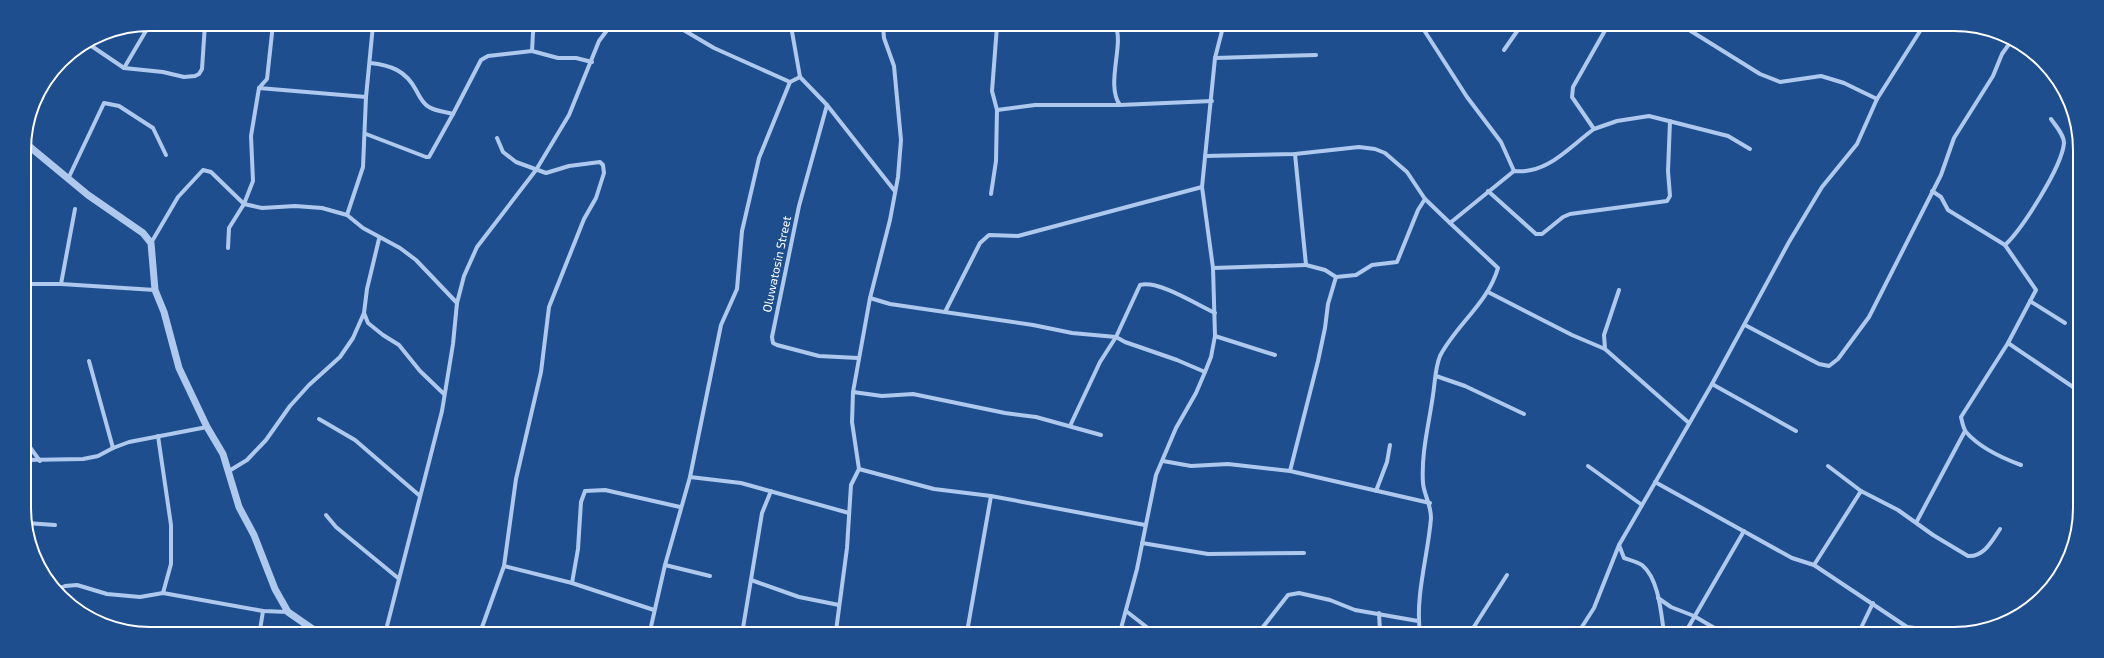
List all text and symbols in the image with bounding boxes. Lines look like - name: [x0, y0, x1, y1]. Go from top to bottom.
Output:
- street label: Oluwatosin Street: [759, 214, 793, 314]

